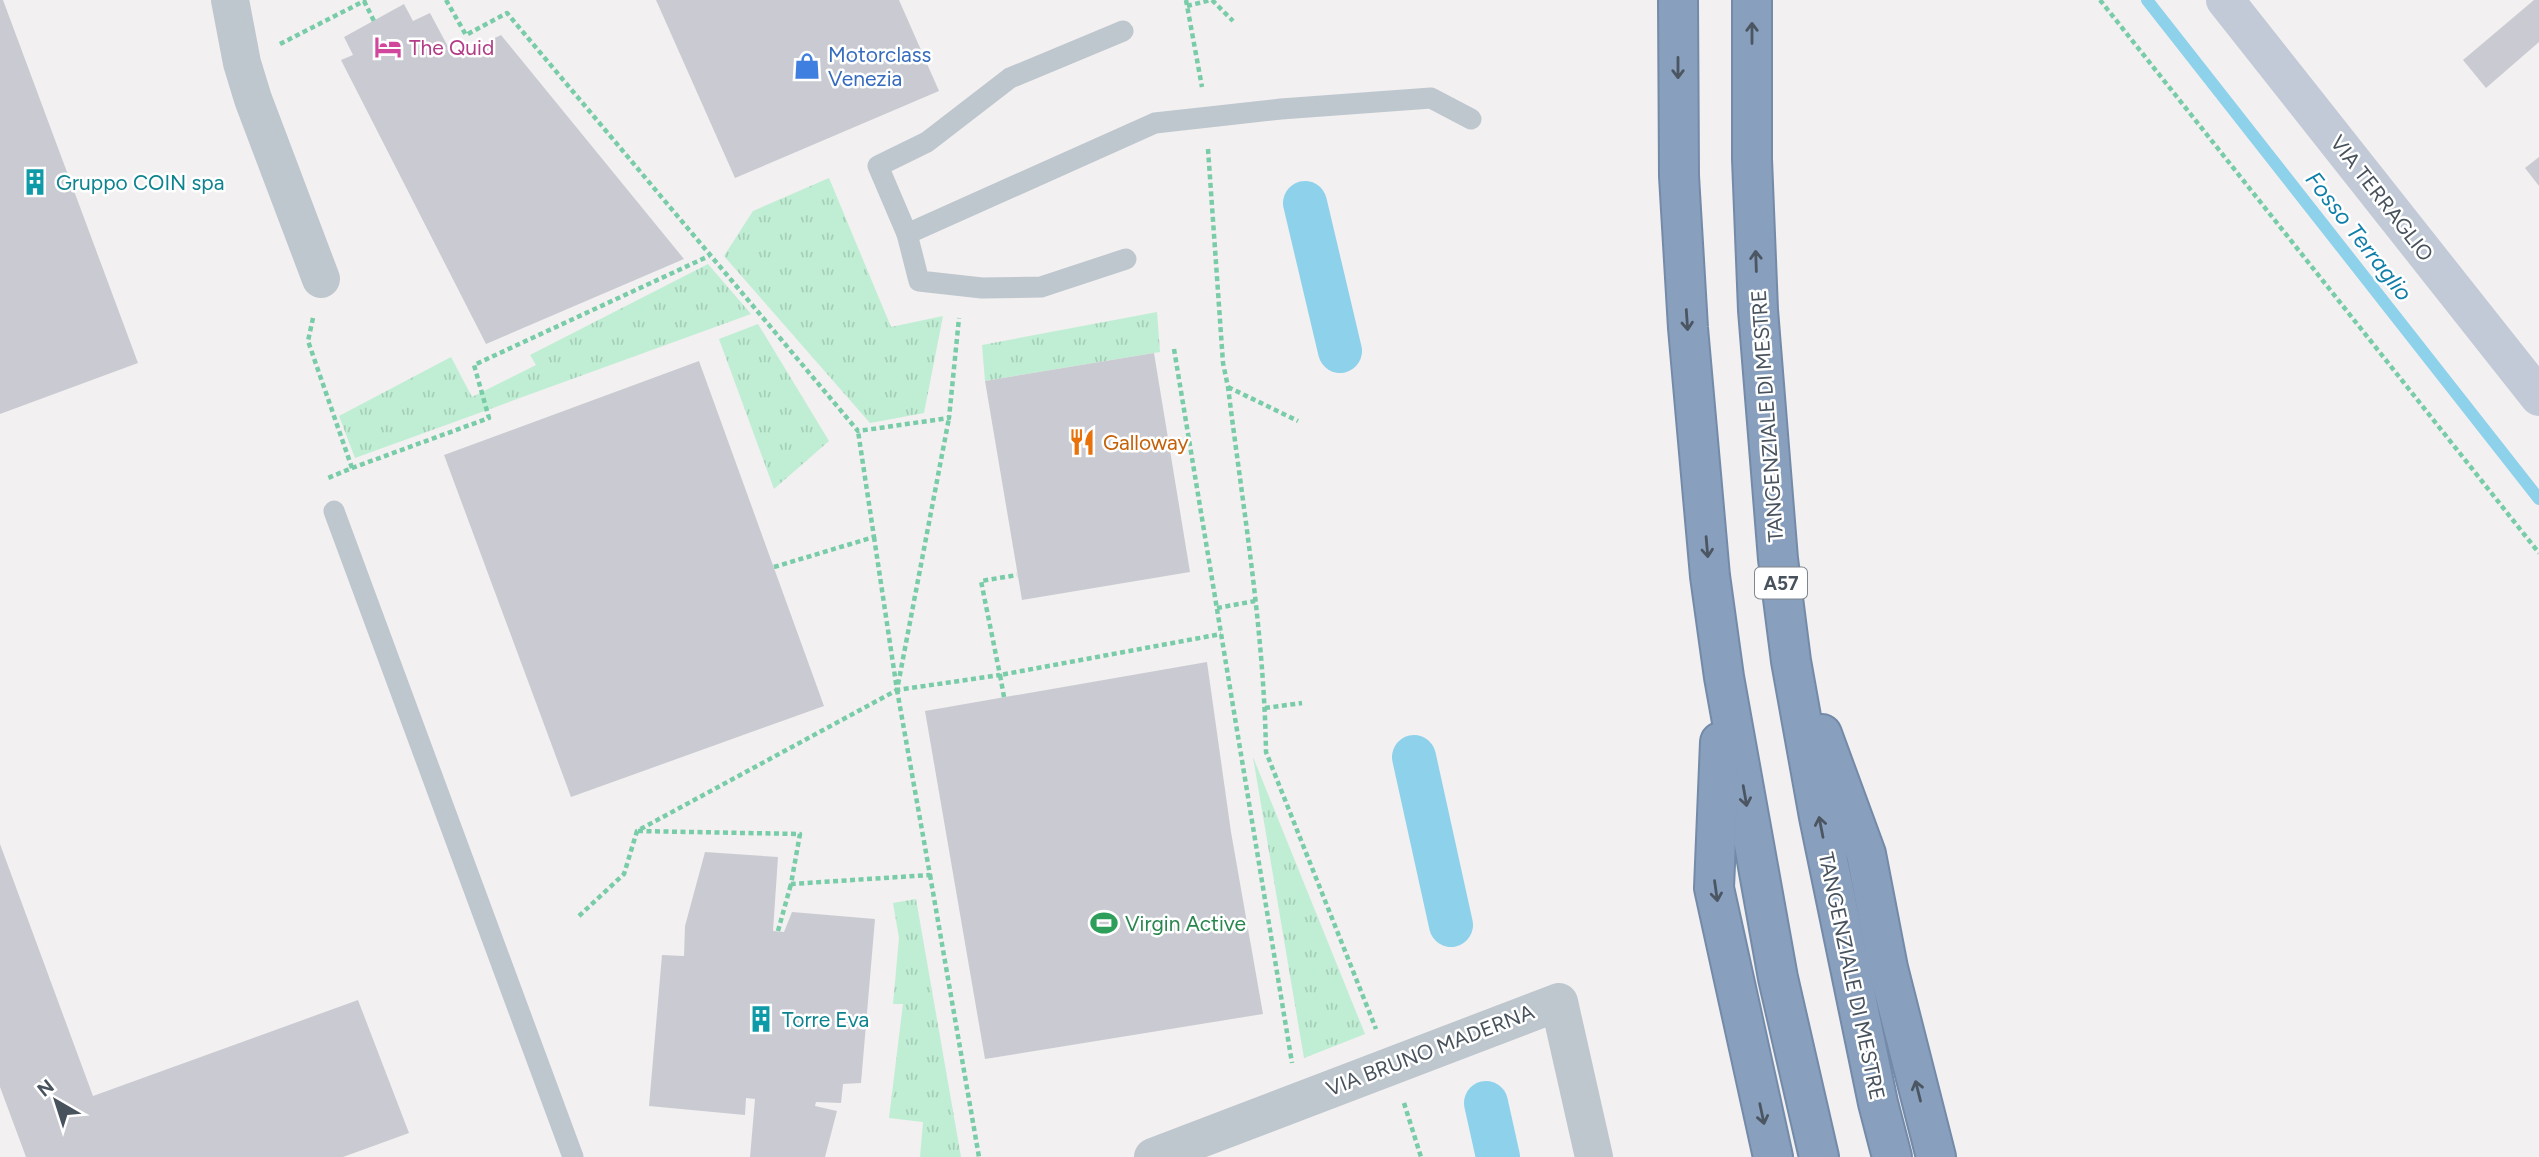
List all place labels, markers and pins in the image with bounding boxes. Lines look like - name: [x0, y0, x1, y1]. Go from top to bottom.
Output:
- hotel icon: The Quid: [373, 32, 403, 62]
- place label: The Quid: [409, 35, 494, 60]
- place label: Motorclass Venezia: [828, 42, 931, 91]
- shop icon: Motorclass Venezia: [792, 51, 822, 81]
- building icon: Gruppo COIN spa: [20, 167, 50, 197]
- place label: Gruppo COIN spa: [56, 170, 224, 195]
- restaurant icon: Galloway: [1067, 427, 1097, 457]
- place label: Galloway: [1103, 430, 1189, 455]
- sports icon: Virgin Active: [1089, 908, 1119, 938]
- place label: Virgin Active: [1125, 911, 1246, 936]
- building icon: Torre Eva: [746, 1004, 776, 1034]
- place label: Torre Eva: [782, 1007, 869, 1032]

